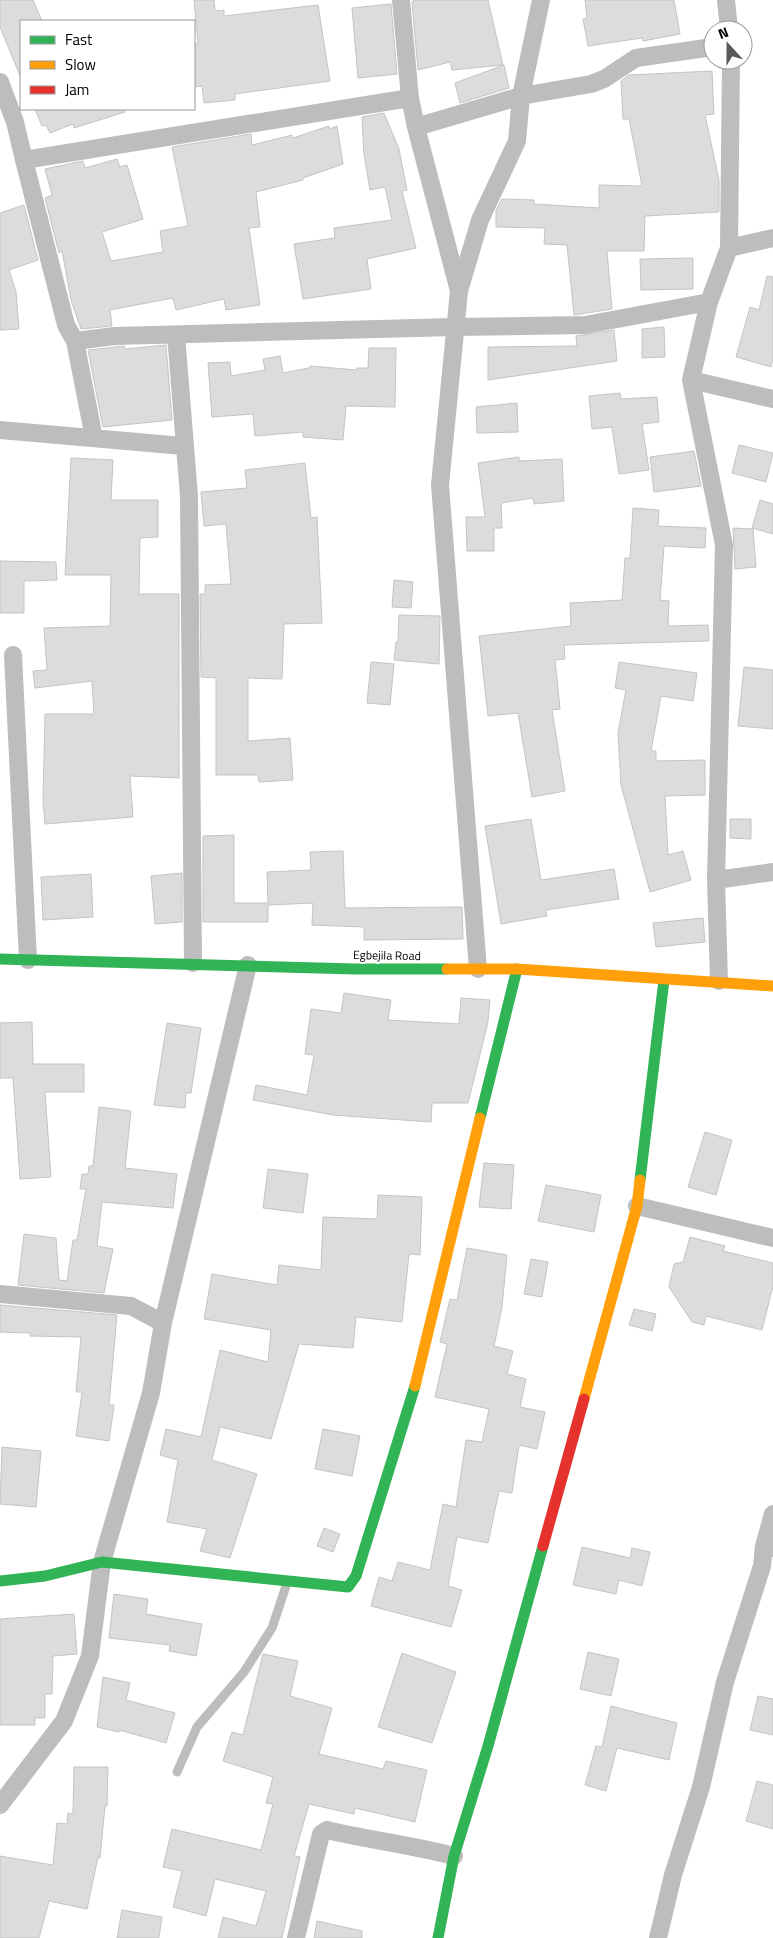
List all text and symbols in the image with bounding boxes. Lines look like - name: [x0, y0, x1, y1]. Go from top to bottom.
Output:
- legend: [20, 20, 195, 110]
- north arrow: [703, 20, 753, 70]
- text: N: [715, 21, 731, 44]
- text: Fast: [65, 28, 93, 51]
- text: Slow: [65, 53, 96, 76]
- text: Jam: [65, 78, 89, 101]
- street label: Egbejila Road: [353, 945, 421, 965]

